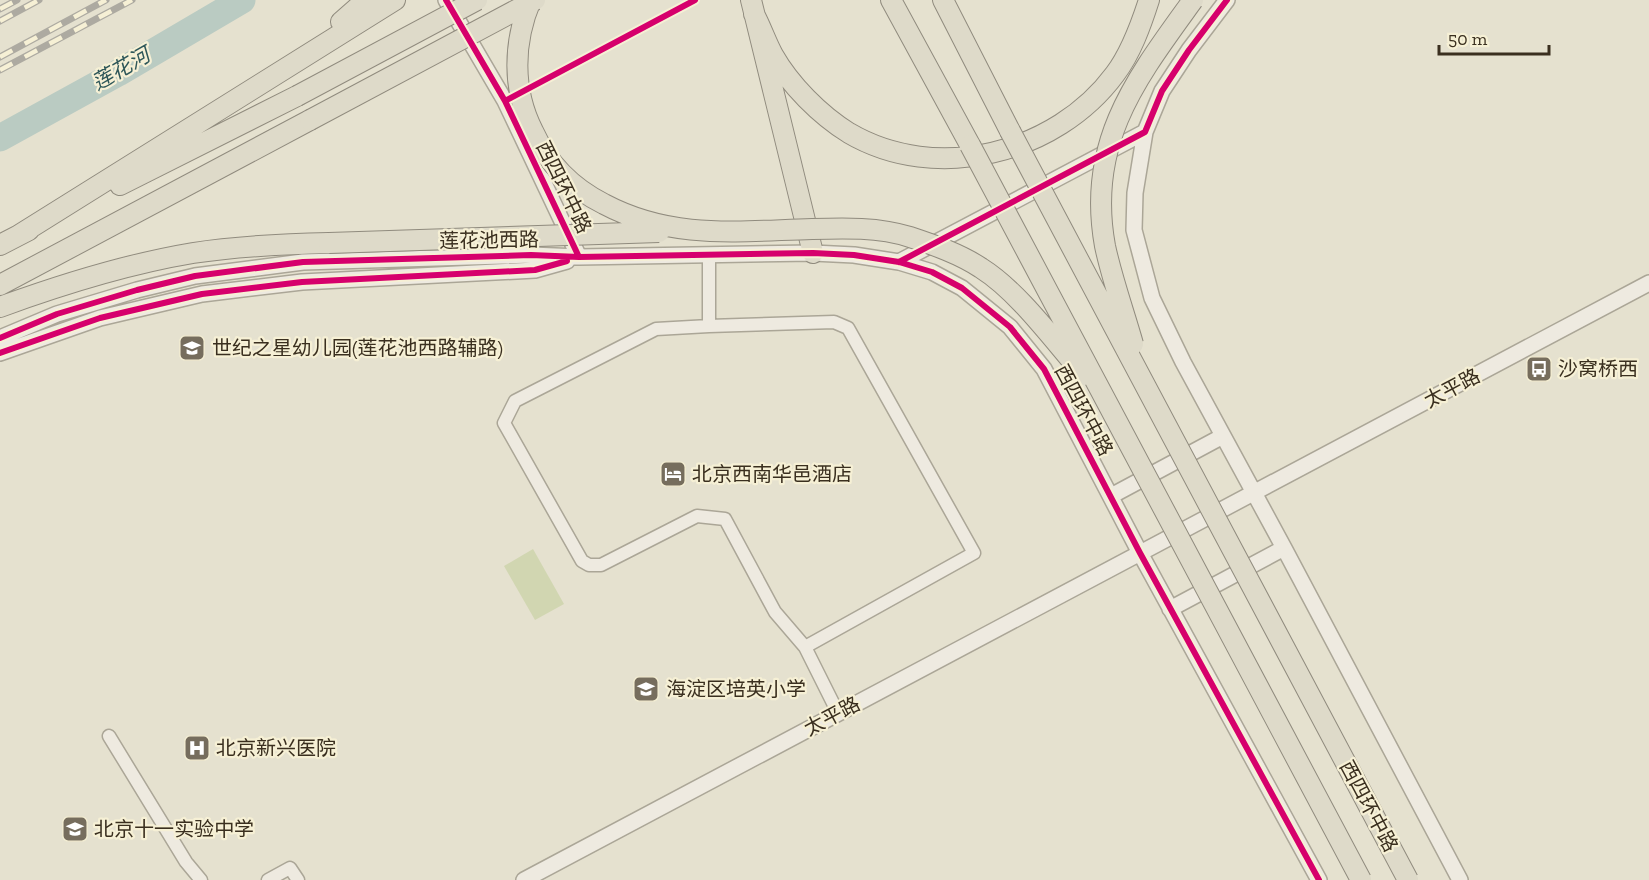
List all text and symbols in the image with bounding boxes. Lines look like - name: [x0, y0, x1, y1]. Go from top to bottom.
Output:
- scale bar: [1439, 18, 1548, 56]
- text: 50 m: [1448, 28, 1488, 50]
- water label: 莲花河: [87, 40, 158, 95]
- street label: 西四环中路: [531, 137, 597, 237]
- street label: 莲花池西路: [439, 227, 539, 253]
- school or university icon: 世纪之星幼儿园(莲花池西路辅路): [177, 333, 207, 363]
- place label: 世纪之星幼儿园(莲花池西路辅路): [212, 336, 503, 360]
- bus stop icon: 沙窝桥西: [1524, 354, 1554, 384]
- place label: 沙窝桥西: [1558, 357, 1638, 381]
- street label: 西四环中路: [1050, 360, 1118, 460]
- street label: 太平路: [1420, 363, 1484, 413]
- hotel icon: 北京西南华邑酒店: [658, 459, 688, 489]
- place label: 北京西南华邑酒店: [692, 462, 852, 486]
- school or university icon: 海淀区培英小学: [631, 674, 661, 704]
- place label: 海淀区培英小学: [666, 677, 806, 701]
- street label: 太平路: [800, 691, 864, 741]
- hospital icon: 北京新兴医院: [182, 733, 212, 763]
- place label: 北京新兴医院: [216, 736, 336, 760]
- street label: 西四环中路: [1335, 756, 1403, 856]
- school or university icon: 北京十一实验中学: [60, 814, 90, 844]
- place label: 北京十一实验中学: [94, 817, 254, 841]

